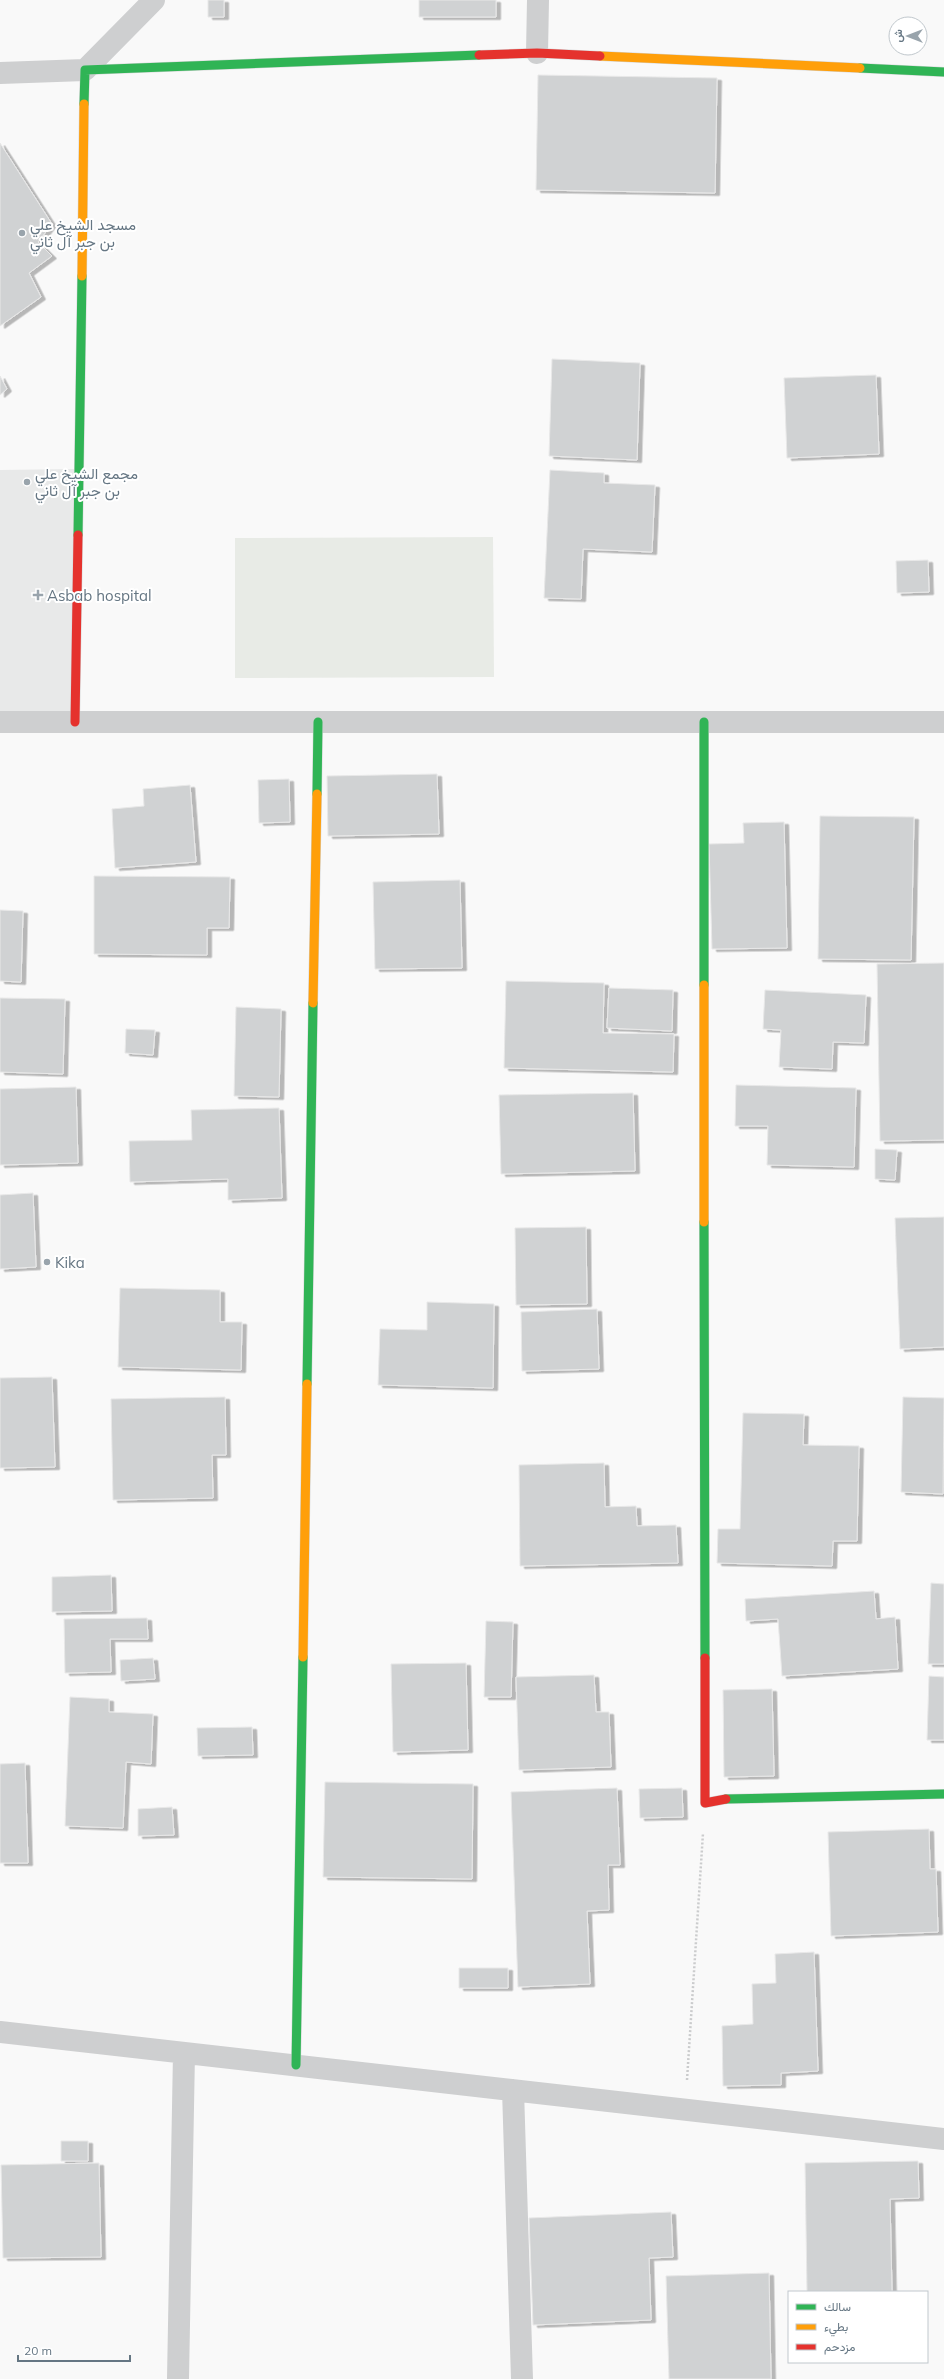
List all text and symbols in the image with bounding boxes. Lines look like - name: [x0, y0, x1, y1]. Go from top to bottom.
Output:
- north arrow: [888, 16, 928, 56]
- text: ش: [891, 29, 905, 43]
- place label: مسجد الشيخ علي بن جبر آل ثاني: [30, 215, 136, 255]
- marker: مسجد الشيخ علي بن جبر آل ثاني: [17, 228, 27, 238]
- place label: مجمع الشيخ علي بن جبر آل ثاني: [35, 464, 138, 504]
- marker: مجمع الشيخ علي بن جبر آل ثاني: [22, 477, 32, 487]
- place label: Asbab hospital: [47, 586, 151, 605]
- marker: Asbab hospital: [32, 589, 44, 601]
- place label: Kika: [55, 1253, 85, 1272]
- marker: Kika: [42, 1257, 52, 1267]
- legend: [788, 2291, 928, 2363]
- text: سالك: [824, 2299, 851, 2314]
- text: بطيء: [824, 2319, 848, 2337]
- scale bar: [18, 2337, 130, 2363]
- text: مزدحم: [824, 2339, 855, 2355]
- text: 20 m: [24, 2343, 52, 2358]

